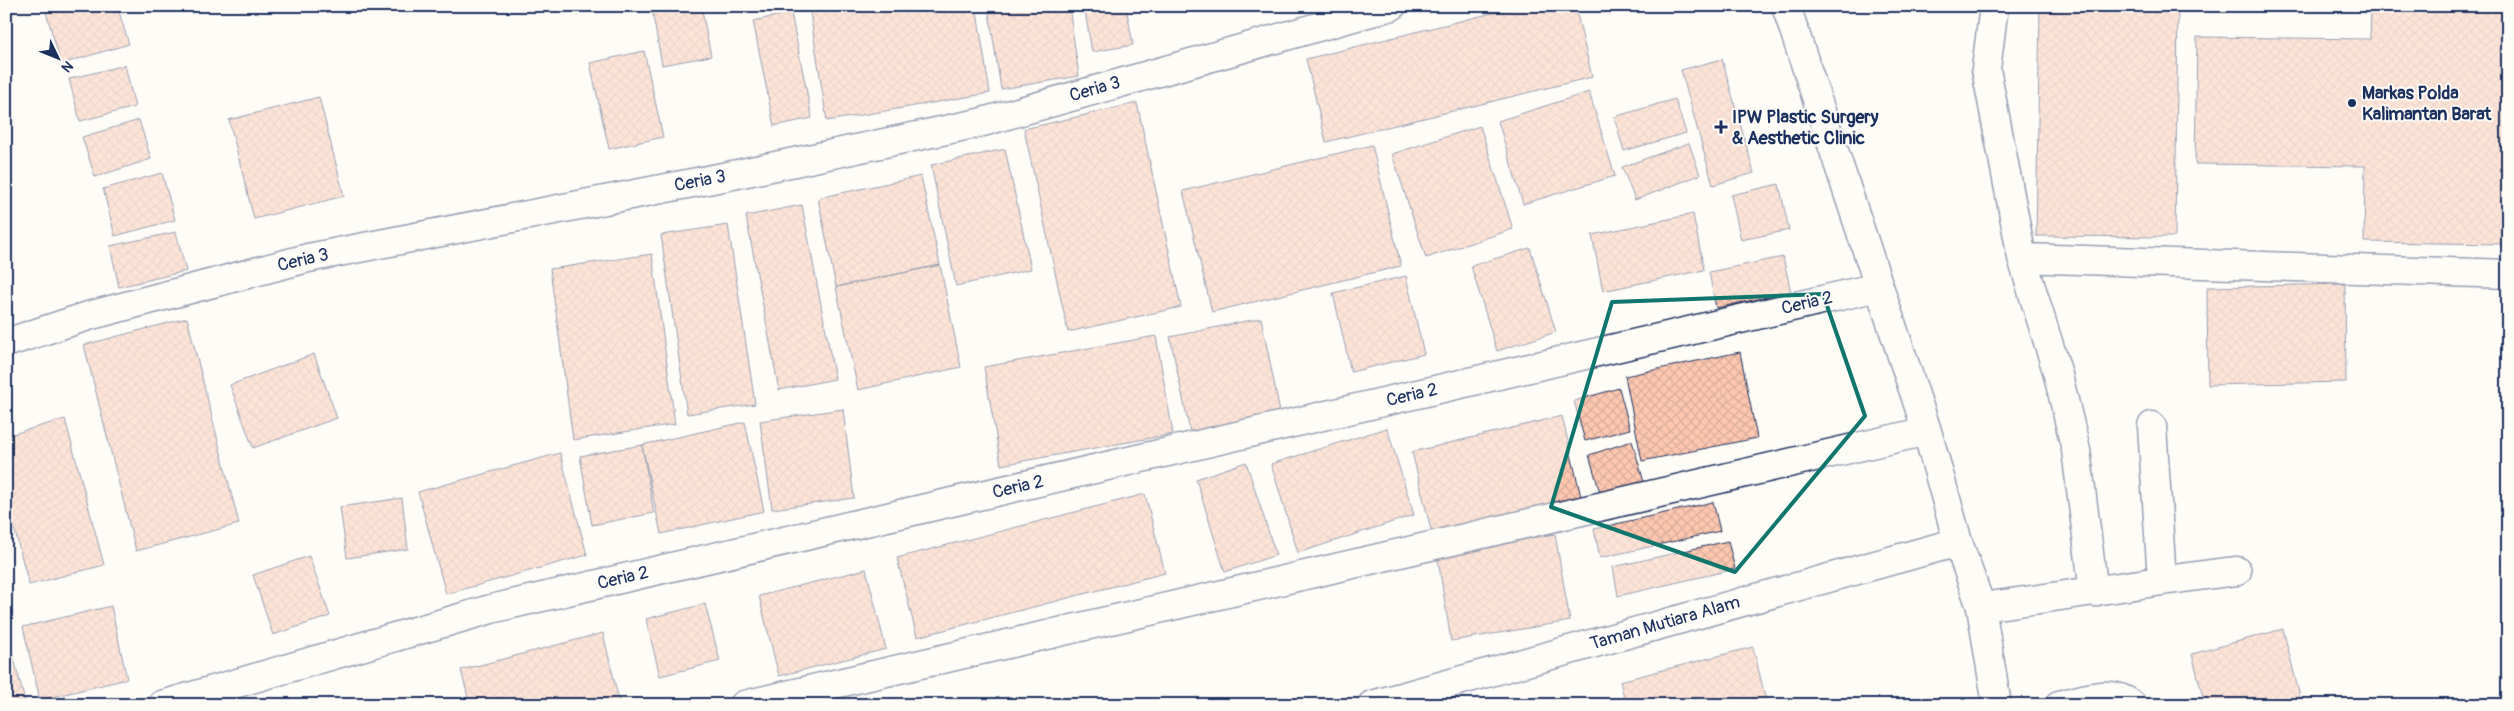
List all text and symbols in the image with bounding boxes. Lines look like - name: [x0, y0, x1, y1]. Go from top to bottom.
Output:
- north arrow: [32, 32, 82, 82]
- text: N: [58, 57, 77, 76]
- street label: Ceria 3: [1067, 71, 1123, 107]
- place label: Markas Polda Kalimantan Barat: [2362, 82, 2492, 126]
- marker: Markas Polda Kalimantan Barat: [2346, 97, 2358, 109]
- place label: IPW Plastic Surgery & Aesthetic Clinic: [1732, 106, 1879, 150]
- marker: IPW Plastic Surgery & Aesthetic Clinic: [1714, 120, 1728, 134]
- street label: Ceria 3: [672, 165, 728, 197]
- street label: Ceria 3: [275, 243, 331, 277]
- street label: Ceria 2: [1779, 286, 1835, 320]
- street label: Ceria 2: [1384, 378, 1440, 412]
- street label: Ceria 2: [990, 470, 1046, 504]
- street label: Ceria 2: [595, 561, 651, 595]
- street label: Taman Mutiara Alam: [1587, 591, 1743, 655]

